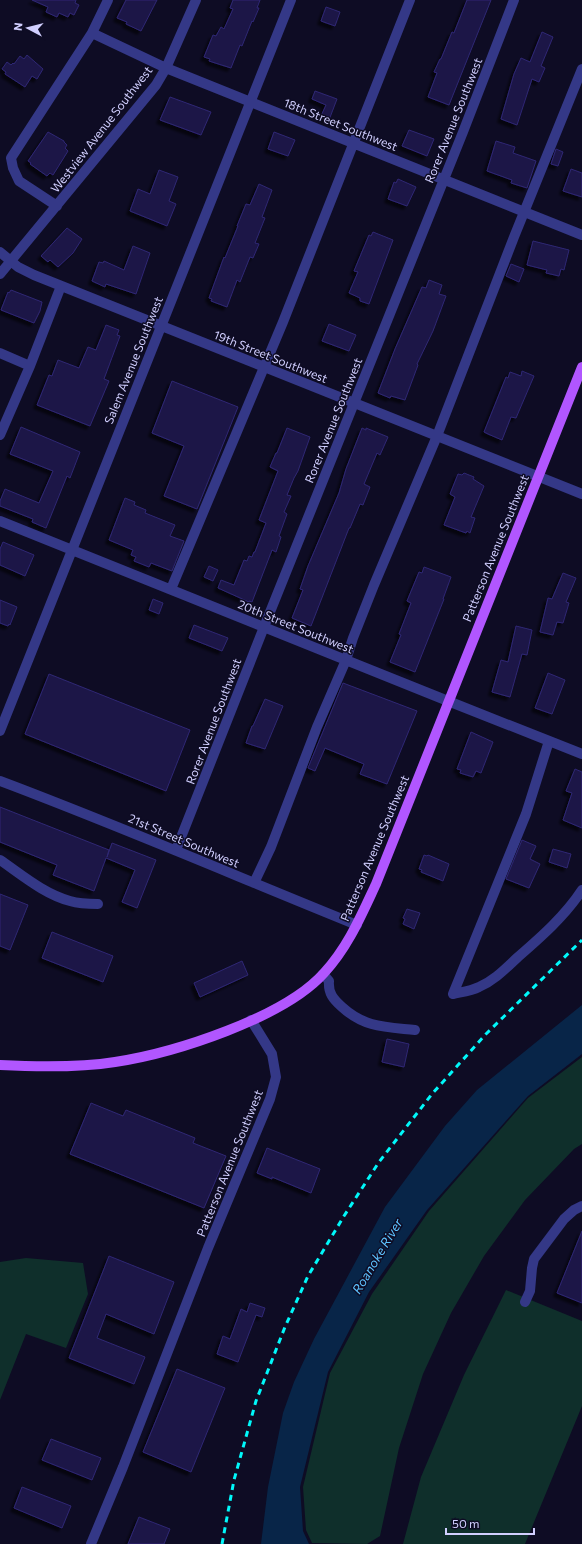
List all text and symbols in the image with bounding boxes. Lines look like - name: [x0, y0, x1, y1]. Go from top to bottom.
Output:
- north arrow: [8, 8, 48, 48]
- text: N: [11, 22, 25, 32]
- street label: Rorer Avenue Southwest: [421, 55, 485, 185]
- street label: Westview Avenue Southwest: [47, 63, 155, 195]
- street label: 18th Street Southwest: [282, 95, 400, 153]
- street label: Salem Avenue Southwest: [101, 294, 165, 426]
- street label: 19th Street Southwest: [212, 327, 330, 385]
- street label: Rorer Avenue Southwest: [301, 355, 365, 485]
- street label: Patterson Avenue Southwest: [459, 472, 531, 624]
- street label: 20th Street Southwest: [236, 596, 356, 656]
- street label: Rorer Avenue Southwest: [182, 656, 244, 786]
- street label: Patterson Avenue Southwest: [337, 773, 411, 923]
- street label: 21st Street Southwest: [126, 810, 242, 870]
- street label: Patterson Avenue Southwest: [193, 1087, 265, 1239]
- water label: Roanoke River: [348, 1215, 406, 1296]
- scale bar: [446, 1510, 534, 1536]
- text: 50 m: [452, 1516, 480, 1530]

